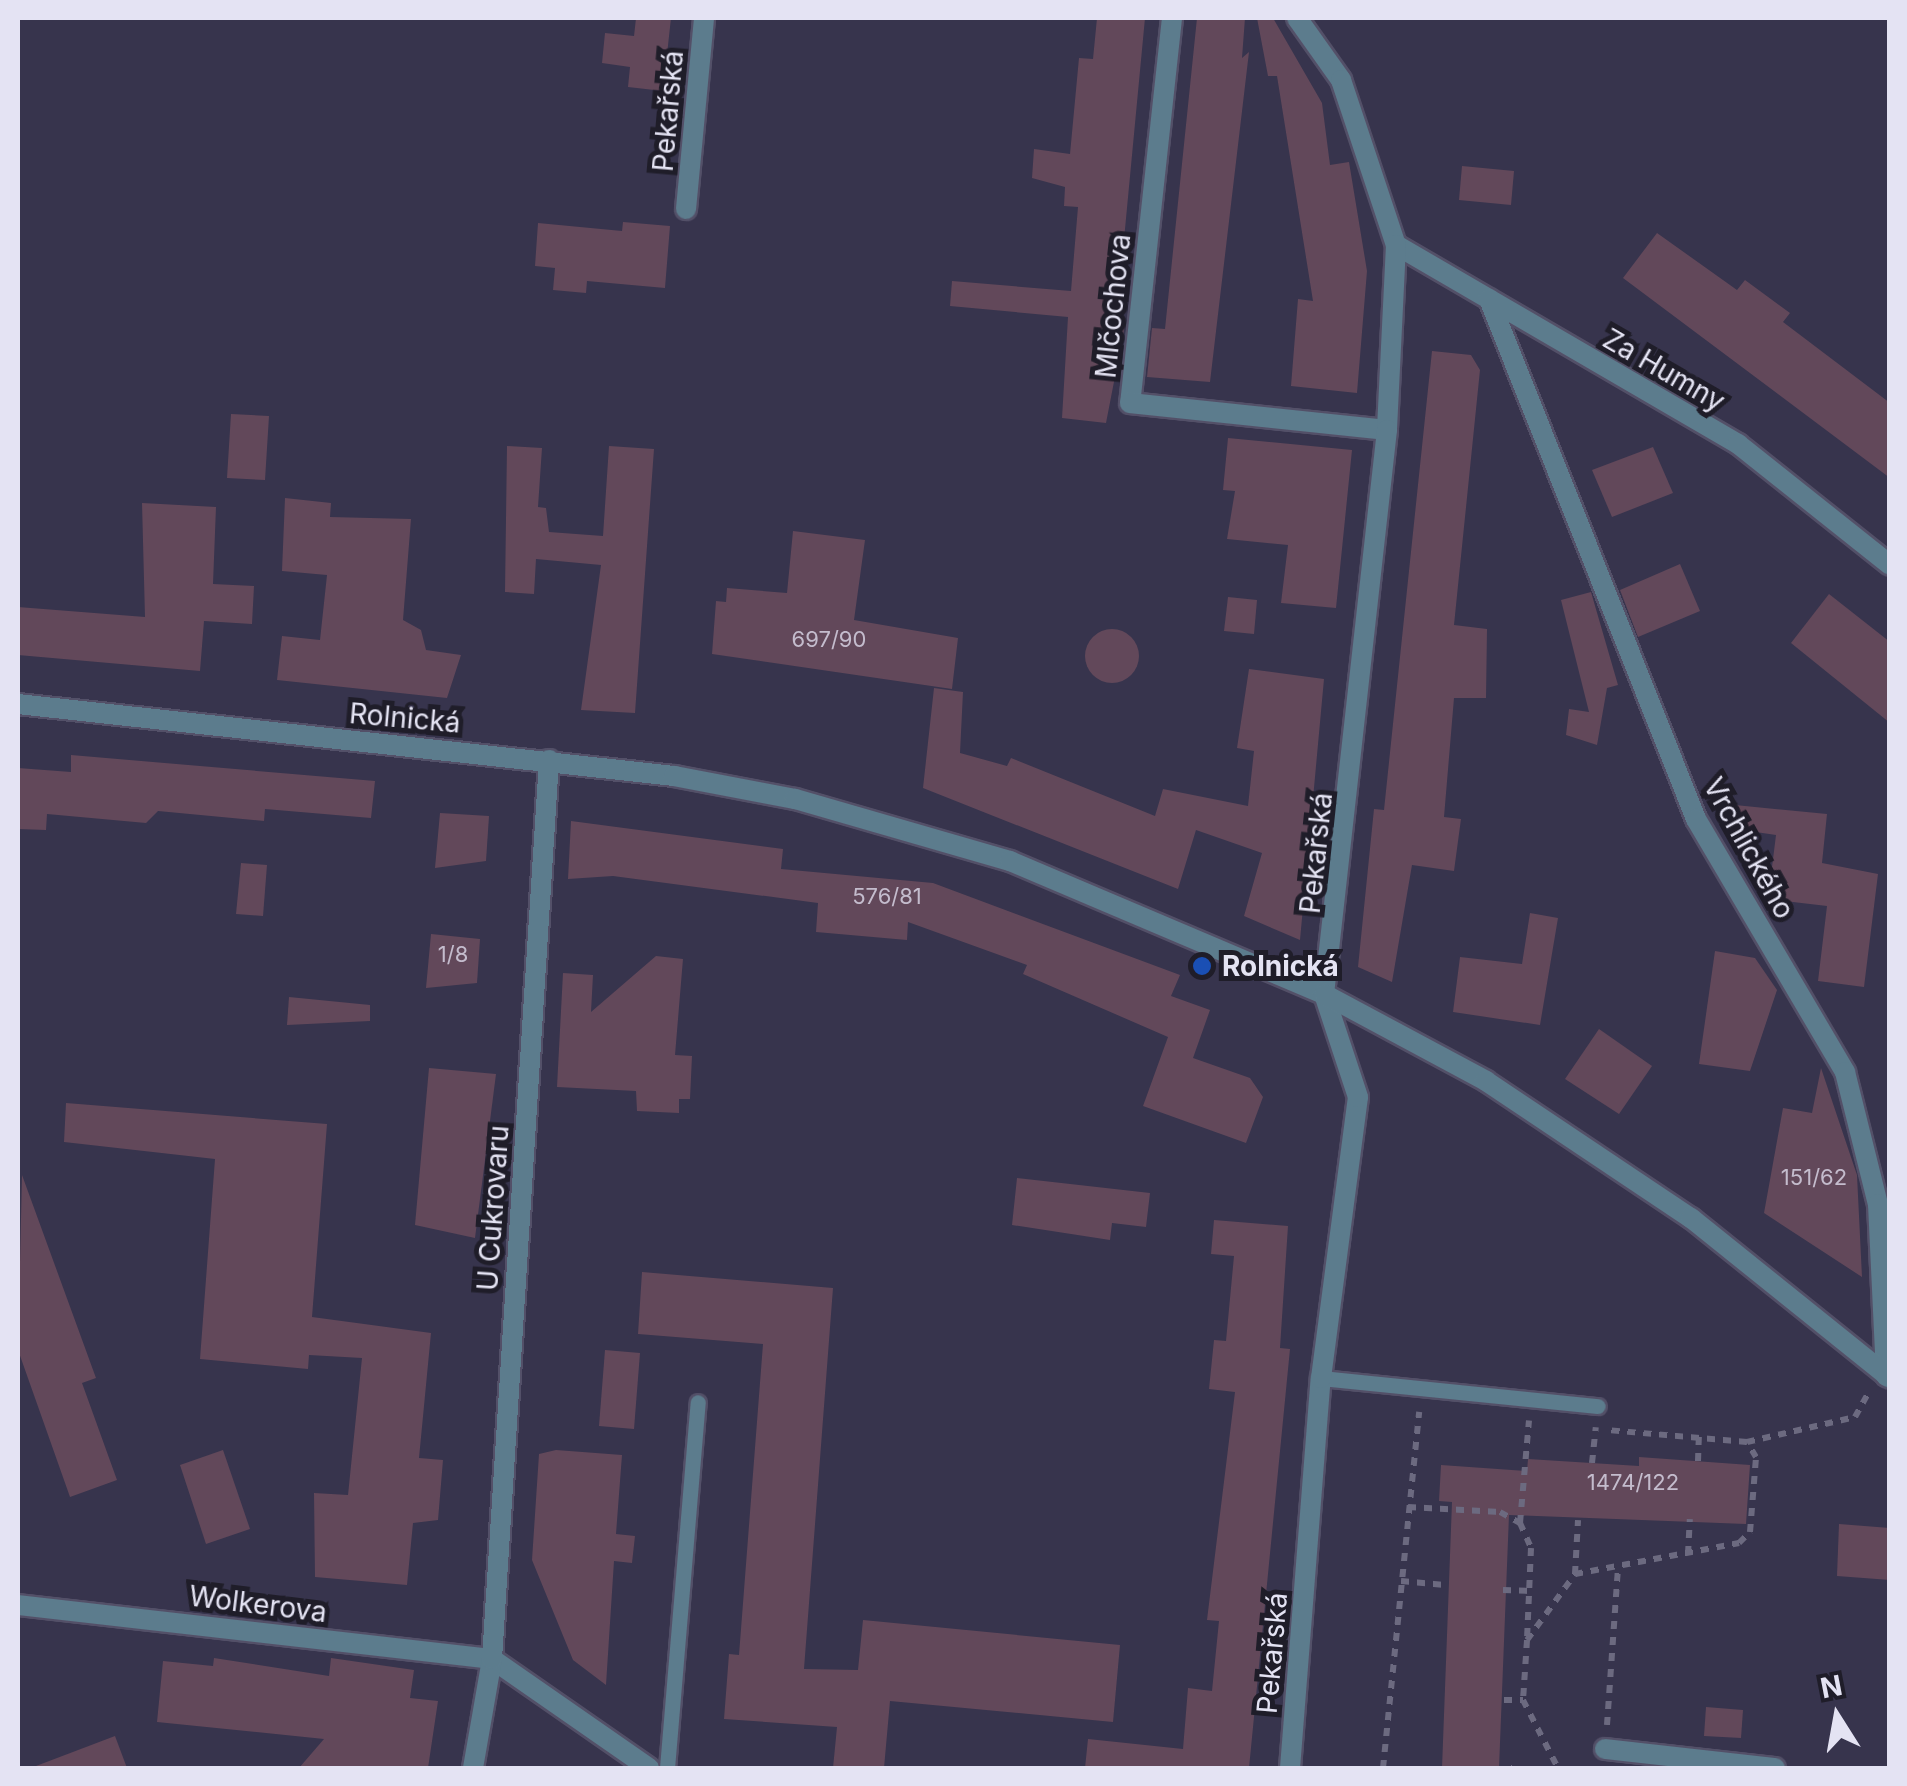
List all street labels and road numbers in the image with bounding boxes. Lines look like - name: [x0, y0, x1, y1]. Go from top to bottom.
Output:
- street label: Pekařská: [646, 49, 690, 173]
- street label: Mlčochova: [1089, 232, 1137, 380]
- street label: Za Humny: [1597, 322, 1731, 418]
- street label: Rolnická: [348, 696, 462, 740]
- street label: Vrchlického: [1697, 772, 1801, 924]
- street label: Pekařská: [1293, 791, 1339, 915]
- street label: U Cukrovaru: [470, 1124, 516, 1292]
- street label: Wolkerova: [187, 1579, 329, 1629]
- street label: Pekařská: [1250, 1591, 1294, 1715]

